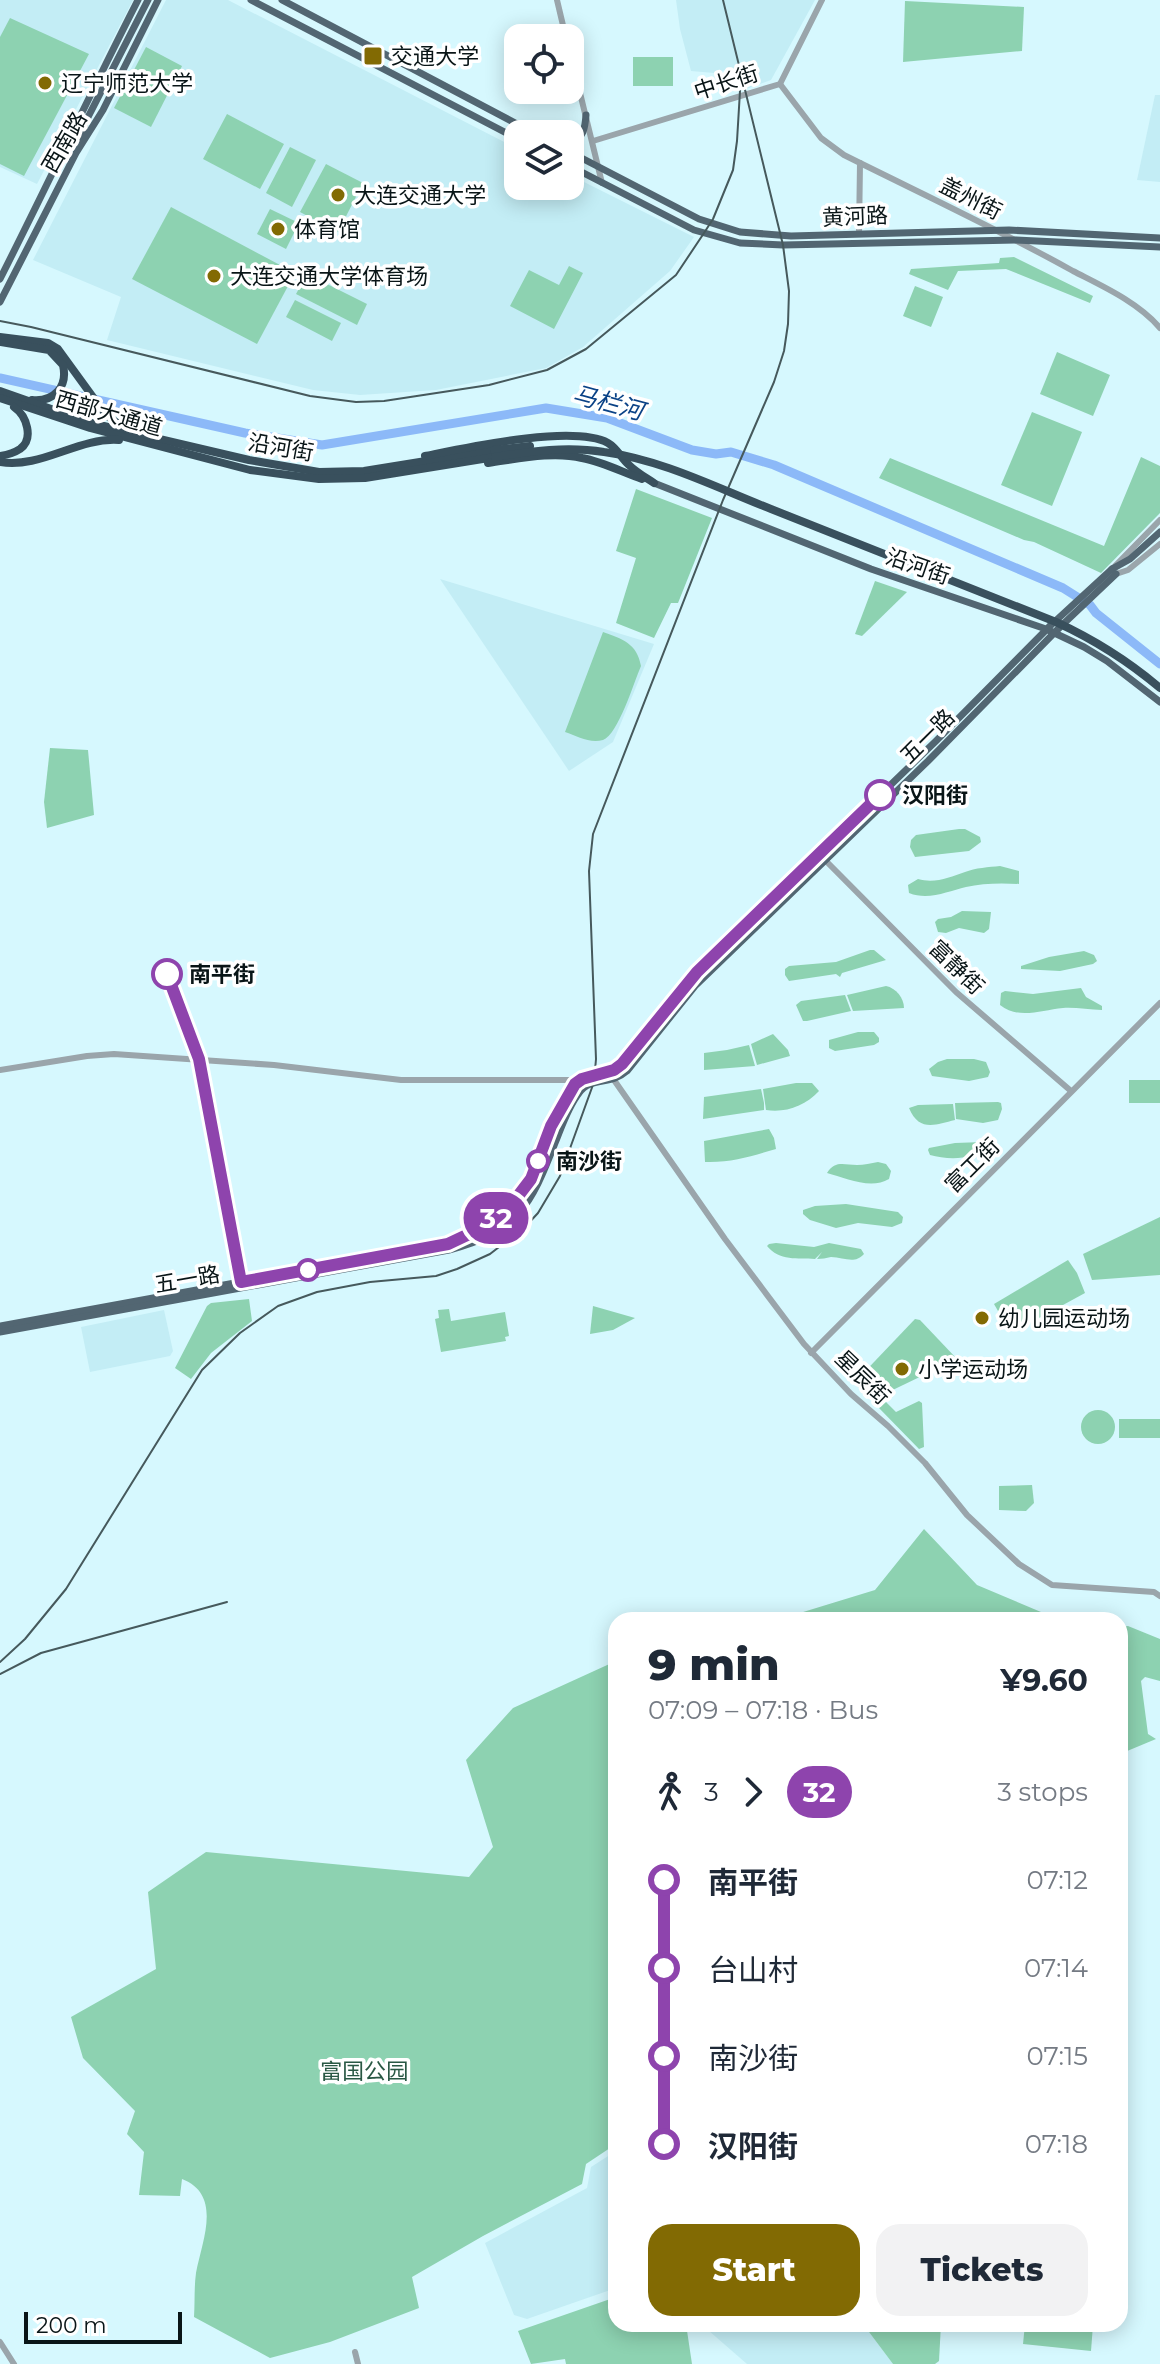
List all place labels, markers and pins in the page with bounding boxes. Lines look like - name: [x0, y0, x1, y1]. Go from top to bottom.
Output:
- place label: 交通大学: [391, 43, 479, 70]
- marker: 交通大学: [362, 45, 384, 67]
- place label: 辽宁师范大学: [61, 70, 193, 97]
- marker: 辽宁师范大学: [36, 74, 54, 92]
- place label: 大连交通大学: [354, 182, 486, 209]
- marker: 大连交通大学: [329, 186, 347, 204]
- place label: 体育馆: [294, 216, 360, 243]
- marker: 体育馆: [269, 220, 287, 238]
- place label: 大连交通大学体育场: [230, 263, 428, 290]
- marker: 大连交通大学体育场: [205, 267, 223, 285]
- marker: 汉阳街: [865, 780, 895, 810]
- place label: 汉阳街: [902, 782, 968, 809]
- marker: 南平街: [152, 959, 182, 989]
- place label: 南平街: [189, 961, 255, 988]
- place label: 南沙街: [556, 1148, 622, 1175]
- marker: 南沙街: [527, 1150, 549, 1172]
- unlabelled marker: [297, 1259, 319, 1281]
- place label: 幼儿园运动场: [998, 1305, 1130, 1332]
- marker: 幼儿园运动场: [973, 1309, 991, 1327]
- place label: 小学运动场: [918, 1356, 1028, 1383]
- marker: 小学运动场: [893, 1360, 911, 1378]

